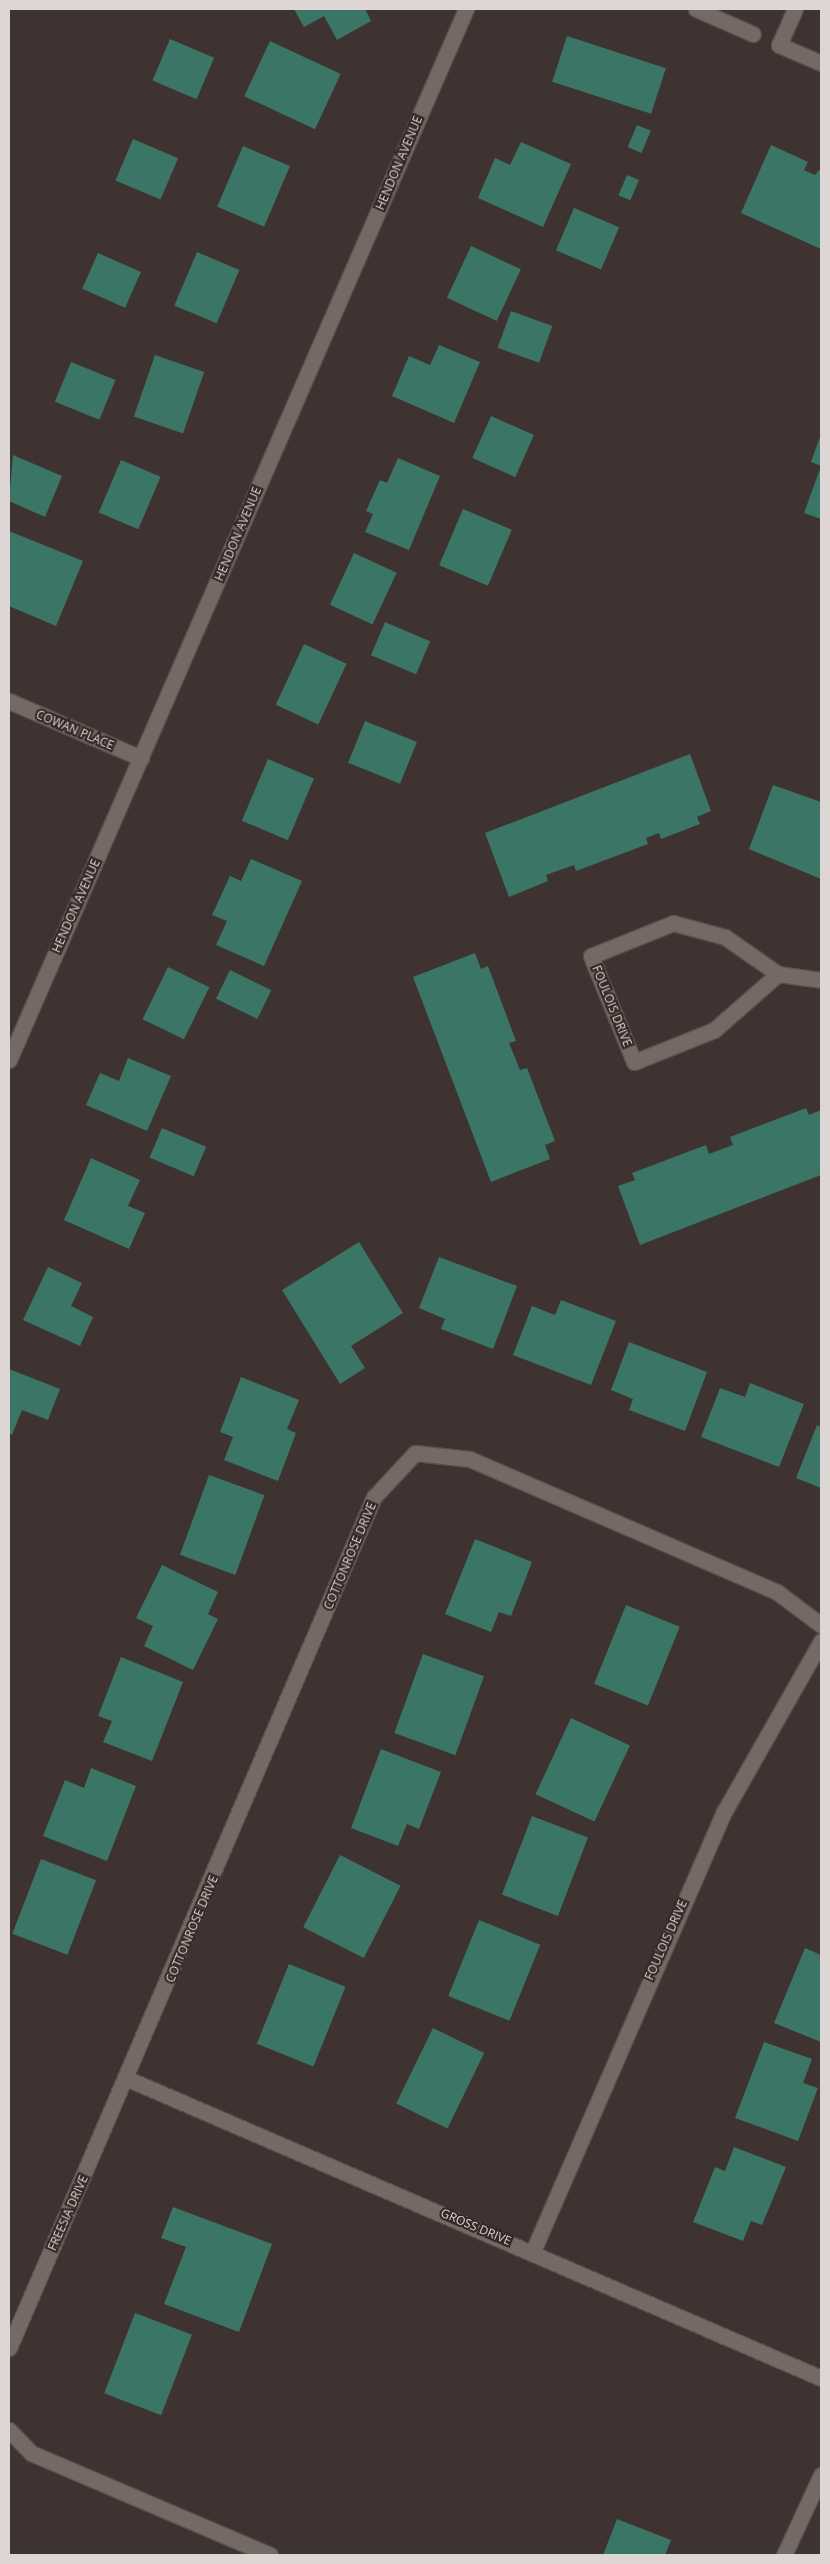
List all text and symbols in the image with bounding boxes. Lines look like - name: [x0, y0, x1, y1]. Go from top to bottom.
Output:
- street label: HENDON AVENUE: [373, 114, 425, 212]
- street label: HENDON AVENUE: [212, 485, 264, 583]
- street label: COWAN PLACE: [34, 707, 116, 753]
- street label: HENDON AVENUE: [49, 857, 103, 955]
- street label: FOULOIS DRIVE: [589, 963, 635, 1049]
- street label: COTTONROSE DRIVE: [321, 1500, 379, 1612]
- street label: COTTONROSE DRIVE: [163, 1873, 221, 1985]
- street label: FOULOIS DRIVE: [642, 1898, 690, 1982]
- street label: FREESIA DRIVE: [45, 2173, 91, 2253]
- street label: GROSS DRIVE: [439, 2206, 513, 2248]

